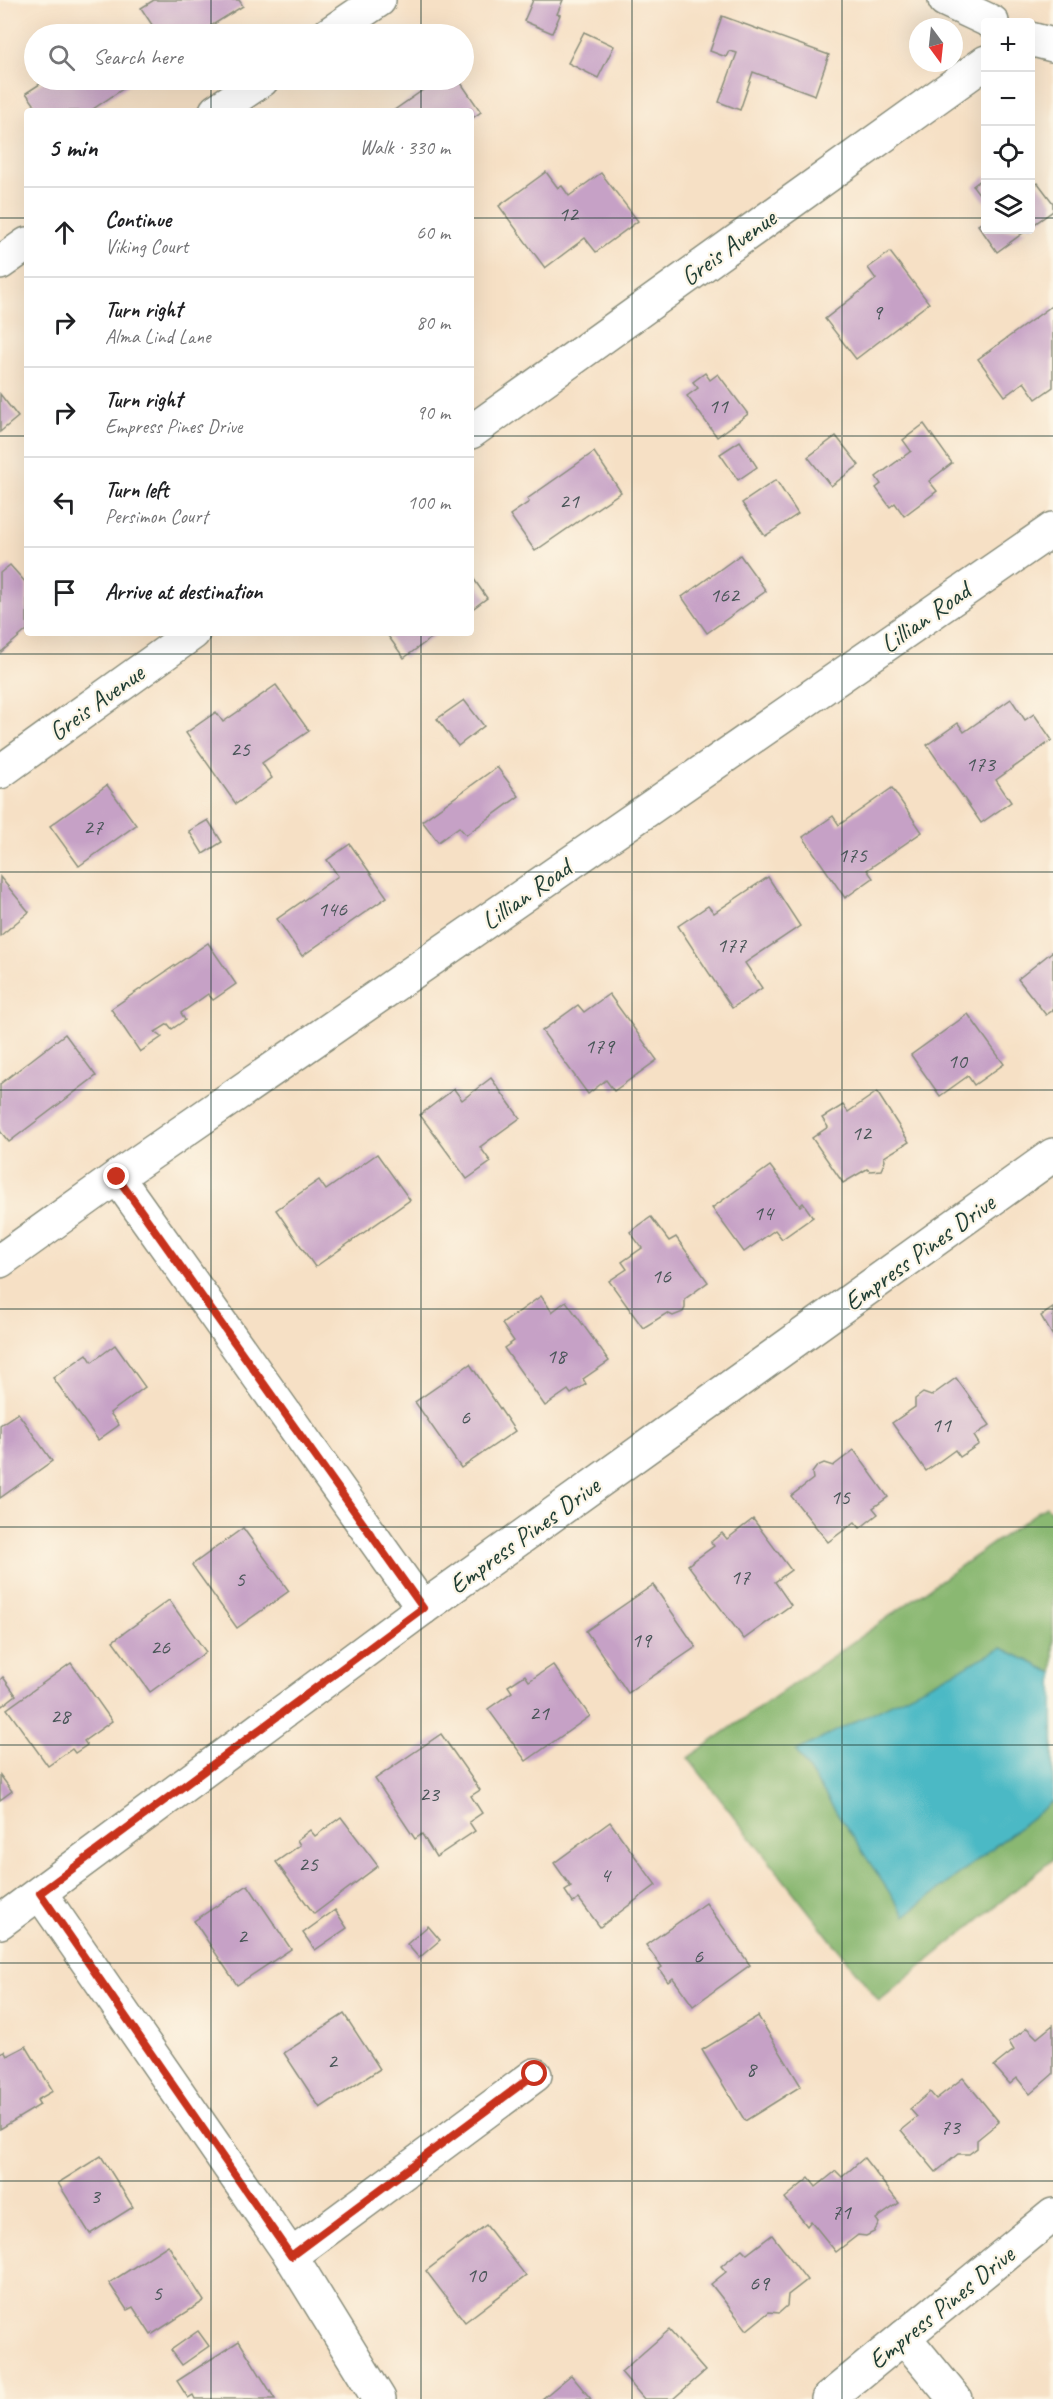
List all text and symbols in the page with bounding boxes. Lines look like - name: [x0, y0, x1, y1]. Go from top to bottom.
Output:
- north arrow: [909, 18, 963, 72]
- map controls: [981, 18, 1035, 234]
- button: +: [981, 18, 1035, 72]
- search box: [24, 24, 474, 90]
- icon: search: [45, 41, 78, 74]
- text: Search here: [93, 43, 183, 71]
- button: −: [981, 72, 1035, 126]
- button: locate: [981, 126, 1035, 180]
- text: 5 min: [48, 131, 97, 164]
- text: Walk · 330 m: [360, 135, 450, 160]
- button: layers: [981, 180, 1035, 234]
- house number: 12: [558, 200, 580, 228]
- street label: Greis Avenue: [674, 201, 784, 293]
- text: Continue: [105, 206, 171, 234]
- icon: ahead: [48, 216, 81, 249]
- text: 60 m: [416, 220, 450, 245]
- text: Viking Court: [105, 234, 188, 259]
- text: Turn right: [105, 296, 182, 324]
- house number: 9: [872, 298, 884, 326]
- icon: right: [48, 306, 81, 339]
- text: 80 m: [416, 310, 450, 335]
- text: Alma Lind Lane: [105, 324, 210, 349]
- text: Turn right: [105, 386, 182, 414]
- house number: 11: [708, 392, 729, 420]
- icon: right: [48, 396, 81, 429]
- text: 90 m: [416, 400, 450, 425]
- text: Empress Pines Drive: [105, 414, 242, 439]
- text: Turn left: [105, 476, 169, 504]
- icon: left: [48, 486, 81, 519]
- house number: 21: [559, 487, 580, 515]
- text: 100 m: [407, 490, 450, 515]
- text: Persimon Court: [105, 504, 208, 529]
- street label: Lillian Road: [874, 572, 980, 660]
- icon: arrive: [48, 576, 81, 609]
- text: Arrive at destination: [105, 578, 262, 606]
- house number: 162: [709, 581, 741, 609]
- street label: Greis Avenue: [42, 656, 152, 748]
- house number: 25: [230, 735, 251, 763]
- house number: 173: [965, 750, 997, 778]
- house number: 27: [83, 813, 104, 841]
- house number: 175: [837, 841, 868, 869]
- street label: Lillian Road: [475, 849, 581, 937]
- house number: 146: [317, 895, 348, 923]
- house number: 177: [716, 931, 747, 959]
- house number: 179: [584, 1032, 616, 1060]
- house number: 10: [947, 1047, 969, 1075]
- house number: 12: [851, 1119, 873, 1147]
- route end: [103, 1163, 129, 1189]
- street label: Empress Pines Drive: [837, 1186, 1002, 1318]
- house number: 14: [753, 1199, 775, 1227]
- house number: 16: [651, 1262, 672, 1290]
- house number: 18: [546, 1342, 568, 1370]
- house number: 6: [460, 1403, 471, 1431]
- house number: 11: [931, 1411, 952, 1439]
- street label: Empress Pines Drive: [442, 1469, 607, 1601]
- house number: 15: [830, 1483, 851, 1511]
- house number: 17: [730, 1563, 751, 1591]
- house number: 5: [235, 1565, 246, 1593]
- house number: 19: [631, 1626, 653, 1654]
- house number: 26: [150, 1633, 171, 1661]
- house number: 21: [529, 1699, 550, 1727]
- house number: 28: [50, 1702, 72, 1730]
- house number: 23: [419, 1780, 441, 1808]
- house number: 25: [298, 1850, 319, 1878]
- house number: 4: [600, 1861, 612, 1889]
- house number: 2: [237, 1922, 249, 1950]
- house number: 6: [693, 1942, 704, 1970]
- house number: 2: [327, 2047, 339, 2075]
- house number: 8: [746, 2055, 758, 2083]
- route start: [521, 2060, 547, 2086]
- house number: 73: [940, 2113, 962, 2141]
- house number: 3: [90, 2182, 102, 2210]
- house number: 71: [831, 2198, 852, 2226]
- street label: Empress Pines Drive: [862, 2237, 1022, 2376]
- house number: 10: [466, 2261, 488, 2289]
- house number: 69: [749, 2269, 771, 2297]
- house number: 5: [152, 2279, 163, 2307]

